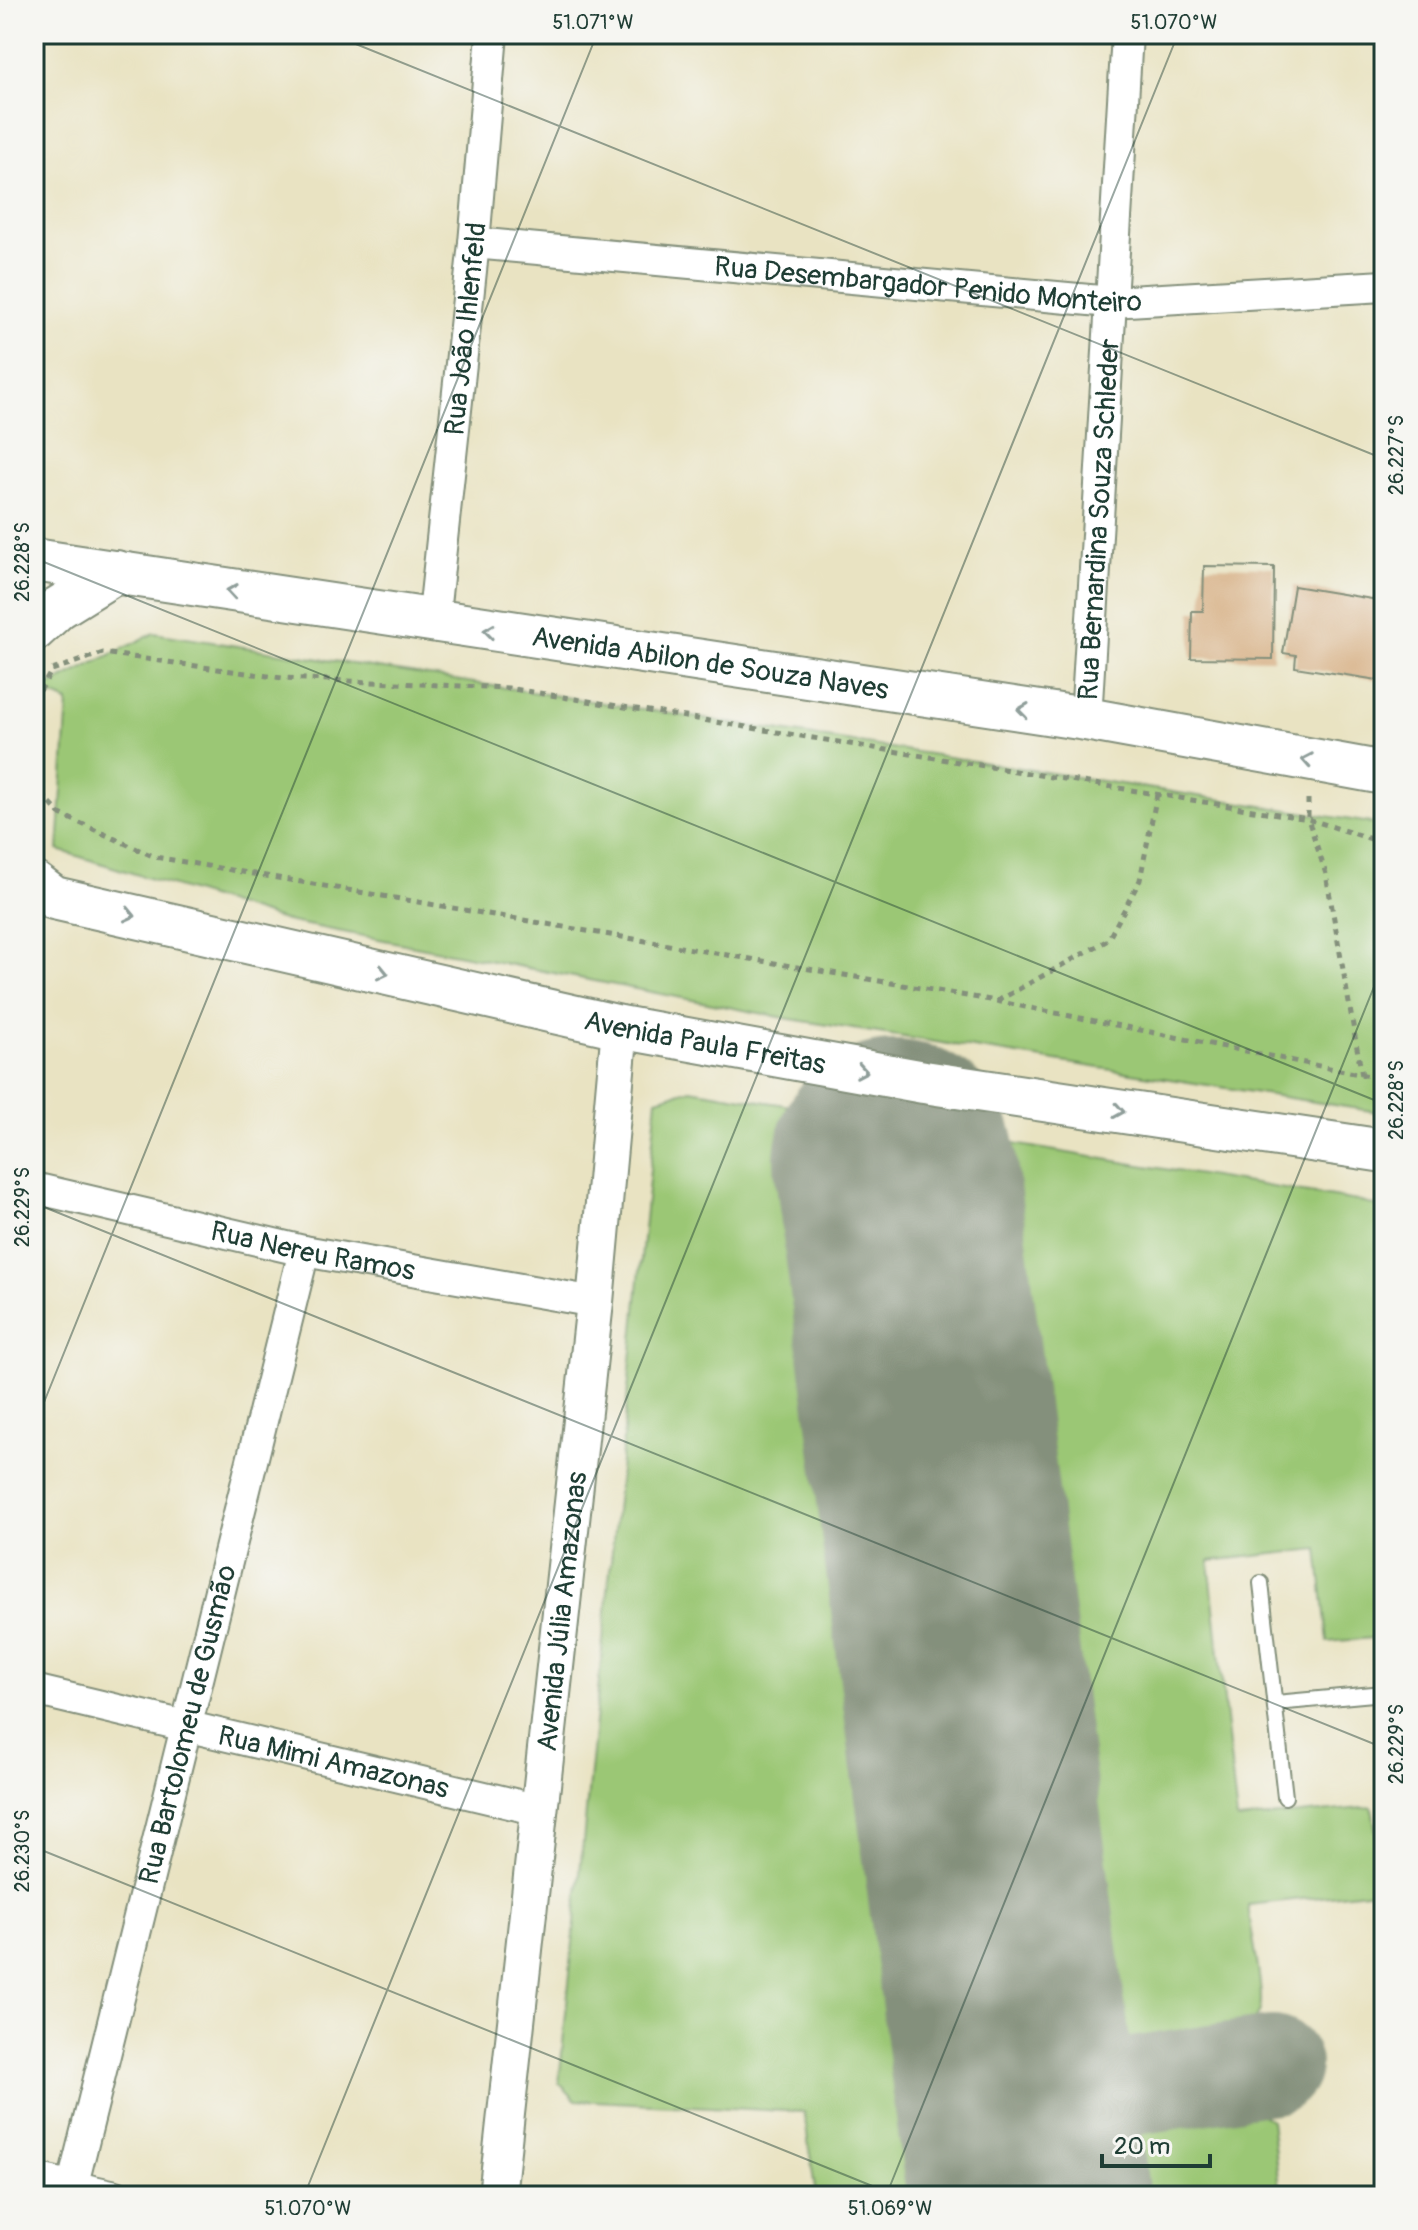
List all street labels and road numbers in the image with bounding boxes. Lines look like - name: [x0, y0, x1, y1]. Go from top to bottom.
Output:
- street label: Rua João Ihlenfeld: [437, 221, 495, 437]
- street label: Rua Desembargador Penido Monteiro: [713, 249, 1143, 321]
- street label: Rua Bernardina Souza Schleder: [1071, 338, 1128, 701]
- street label: Avenida Abilon de Souza Naves: [529, 619, 891, 708]
- street label: Avenida Paula Freitas: [581, 1003, 829, 1083]
- street label: Rua Nereu Ramos: [207, 1214, 418, 1289]
- street label: Avenida Júlia Amazonas: [530, 1470, 595, 1753]
- street label: Rua Bartolomeu de Gusmão: [132, 1561, 245, 1888]
- street label: Rua Mimi Amazonas: [214, 1718, 453, 1807]

